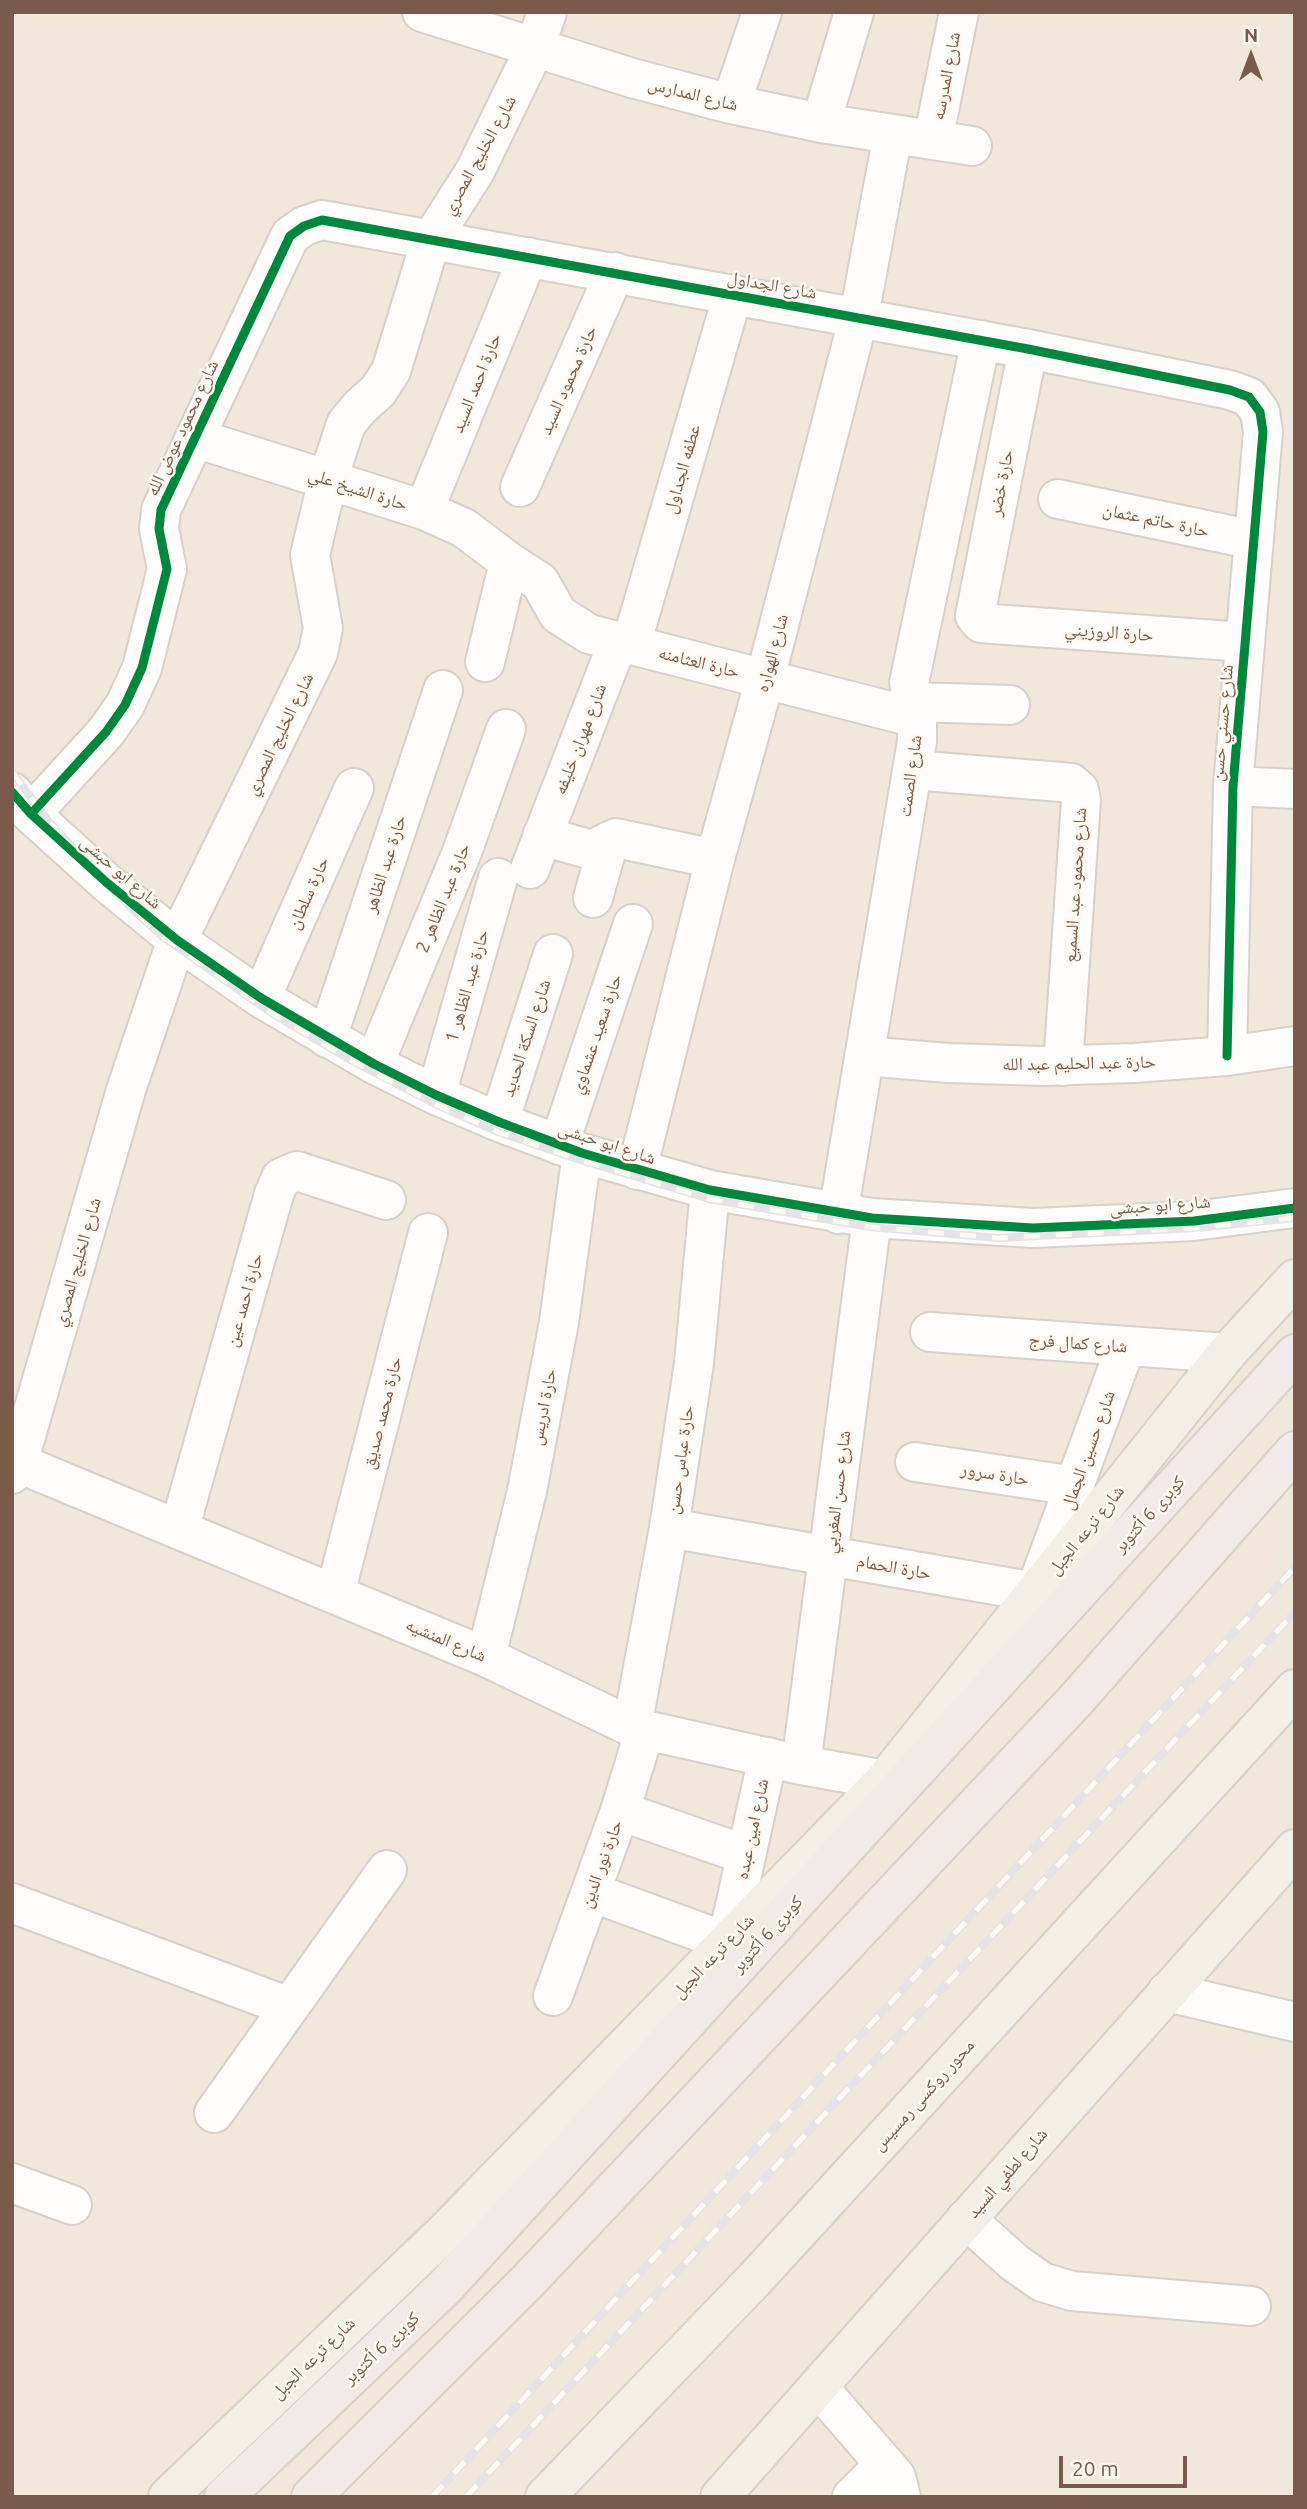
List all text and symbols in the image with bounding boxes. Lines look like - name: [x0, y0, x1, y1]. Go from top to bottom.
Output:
- north arrow: [1216, 21, 1286, 91]
- text: N: [1244, 24, 1258, 46]
- street label: شارع المدرسه: [927, 30, 965, 122]
- street label: شارع المدارس: [646, 72, 740, 116]
- street label: شارع الخليج المصري: [437, 91, 521, 219]
- street label: شارع الجداول: [726, 267, 818, 303]
- street label: حارة محمود السيد: [534, 322, 602, 438]
- street label: حارة احمد السيد: [446, 330, 506, 436]
- street label: شارع محمود عوض الله: [141, 356, 223, 500]
- street label: عطفه الجداول: [659, 422, 705, 516]
- street label: حارة خضر: [984, 448, 1018, 518]
- street label: حارة الشيخ علي: [306, 463, 410, 515]
- street label: حارة حاتم عثمان: [1101, 498, 1211, 542]
- street label: شارع الهواره: [751, 611, 793, 695]
- street label: حارة الروزيني: [1064, 618, 1154, 646]
- street label: حارة العثامنه: [656, 642, 742, 682]
- street label: شارع حسني حسن: [1206, 664, 1238, 782]
- street label: شارع الخليج المصري: [240, 669, 318, 799]
- street label: شارع مهران خليفه: [549, 680, 611, 798]
- street label: شارع الصمت: [894, 734, 926, 818]
- street label: شارع محمود عبد السميع: [1059, 807, 1091, 963]
- street label: حارة عبد الظاهر: [359, 812, 411, 916]
- street label: شارع ابو حبشى: [76, 831, 166, 913]
- street label: حارة عبد الظاهر 2: [411, 840, 475, 956]
- street label: حارة سلطان: [282, 853, 334, 933]
- street label: حارة عبد الظاهر 1: [441, 927, 493, 1045]
- street label: حارة سعيد عشماوي: [565, 971, 627, 1097]
- street label: شارع السكة الحديد: [497, 977, 555, 1099]
- street label: حارة عبد الحليم عبد الله: [1002, 1051, 1156, 1075]
- street label: شارع ابو حبشى: [556, 1117, 658, 1169]
- street label: شارع ابو حبشى: [1109, 1191, 1211, 1219]
- street label: شارع الخليج المصري: [48, 1195, 106, 1329]
- street label: حارة احمد عين: [220, 1251, 268, 1349]
- street label: شارع كمال فرج: [1028, 1329, 1128, 1357]
- street label: حارة محمد صديق: [358, 1355, 406, 1471]
- street label: حارة ادريس: [525, 1367, 561, 1447]
- street label: شارع حسين الجمال: [1056, 1387, 1120, 1513]
- street label: حارة عباس حسن: [662, 1404, 698, 1516]
- street label: شارع حسن المغربي: [819, 1429, 855, 1555]
- street label: حارة سرور: [959, 1458, 1031, 1490]
- street label: كوبرى 6 أكتوبر: [1109, 1471, 1189, 1557]
- street label: شارع ترعه الجبل: [1043, 1481, 1129, 1579]
- street label: حارة الحمام: [855, 1550, 933, 1584]
- street label: شارع المنشيه: [402, 1613, 490, 1667]
- street label: شارع امين عبده: [731, 1777, 773, 1881]
- street label: حارة نور الدين: [575, 1817, 627, 1911]
- street label: كوبرى 6 أكتوبر: [727, 1891, 807, 1977]
- street label: شارع ترعه الجبل: [667, 1909, 759, 2003]
- street label: محور روكسى رمسيس: [867, 2035, 979, 2155]
- street label: شارع لطفي السيد: [962, 2124, 1052, 2222]
- street label: كوبرى 6 أكتوبر: [338, 2307, 424, 2389]
- street label: شارع ترعه الجبل: [266, 2312, 360, 2404]
- scale bar: [1062, 2442, 1190, 2486]
- text: 20 m: [1072, 2456, 1119, 2480]

